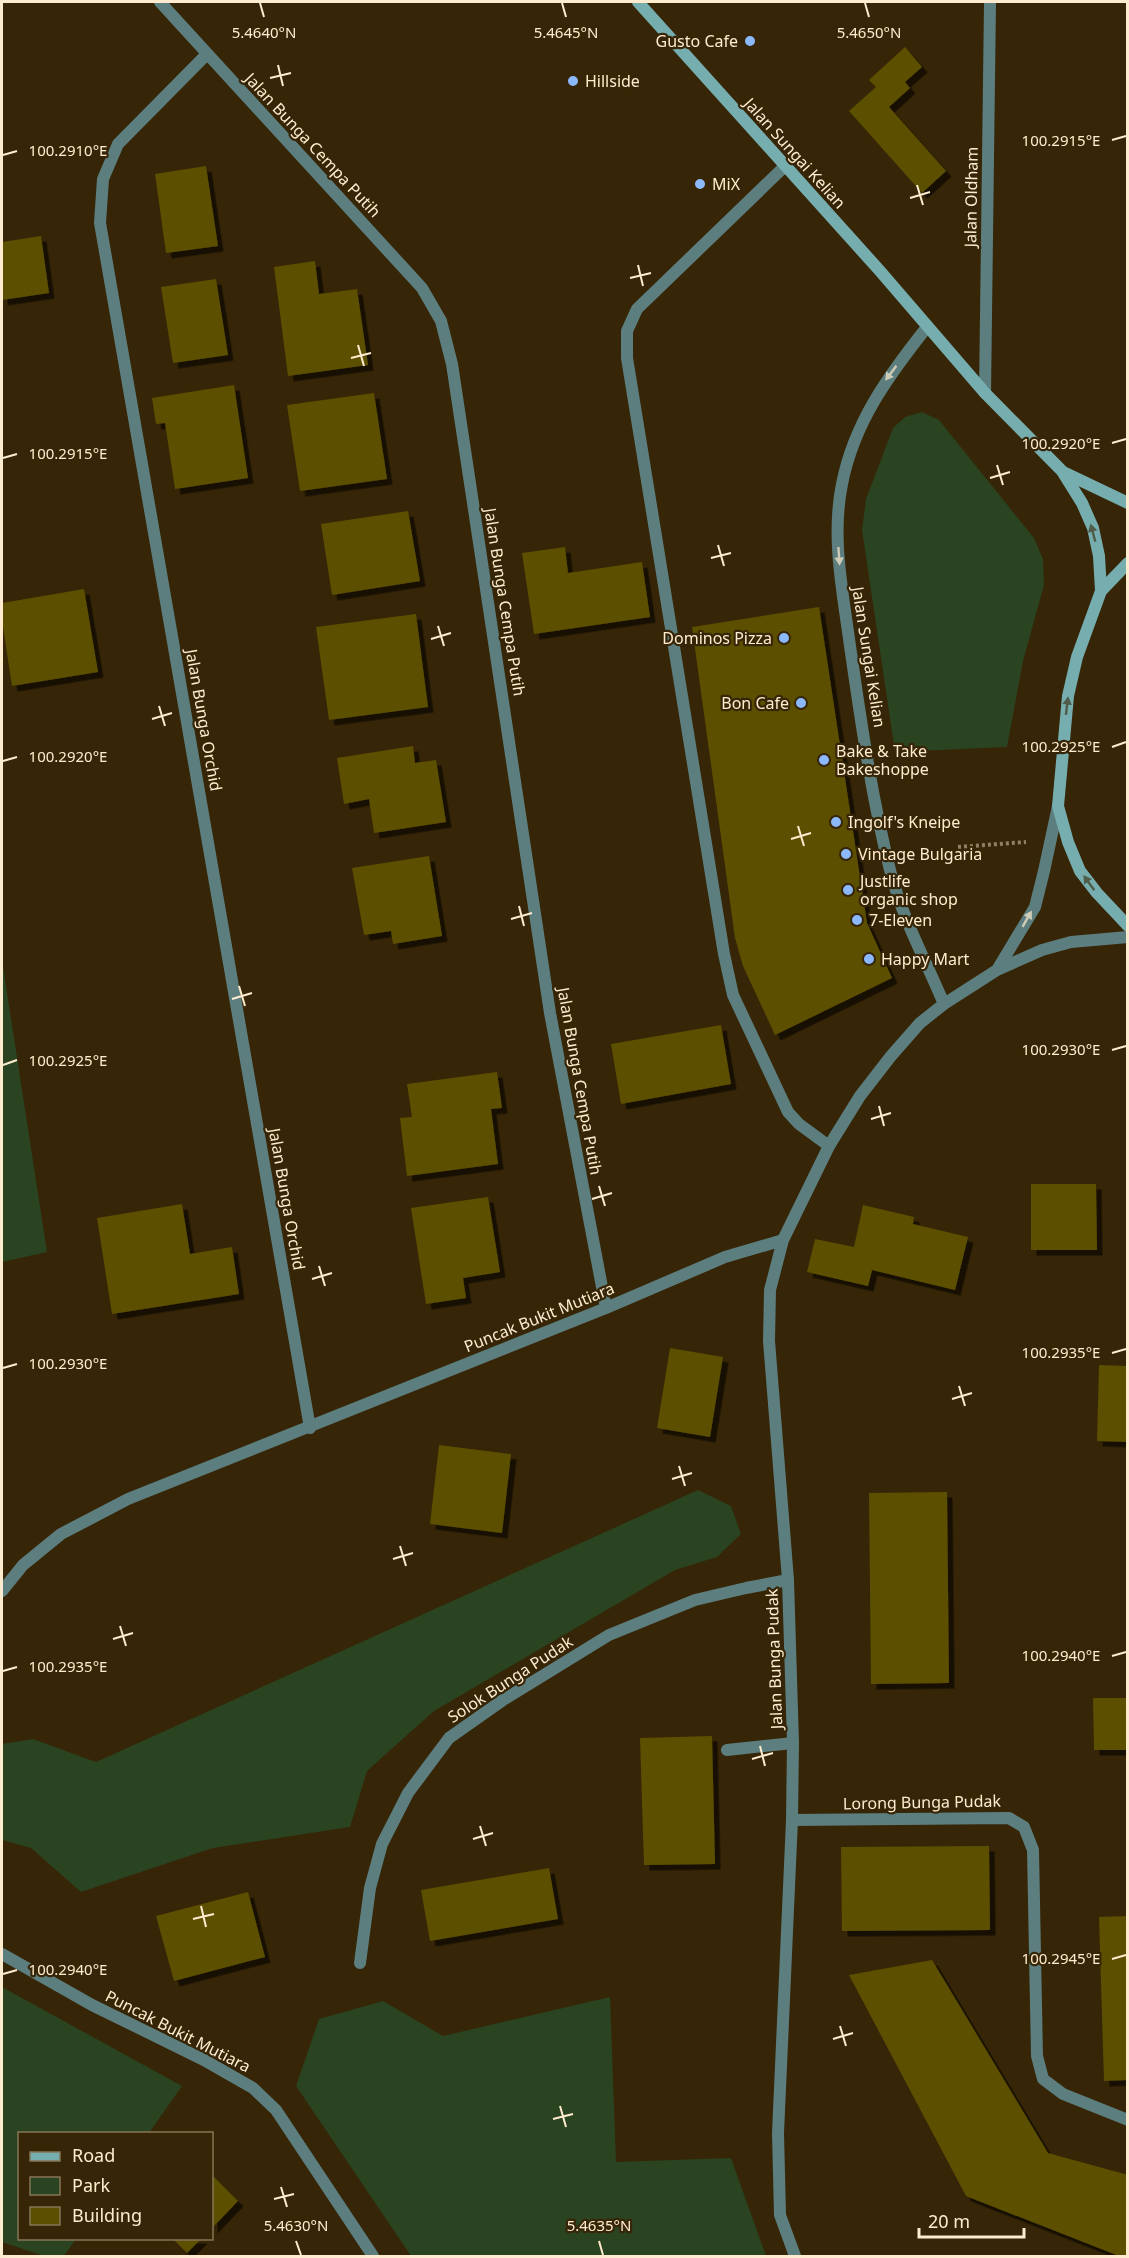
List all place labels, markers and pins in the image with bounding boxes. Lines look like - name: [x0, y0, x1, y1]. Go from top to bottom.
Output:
- place label: Gusto Cafe: [656, 30, 738, 52]
- marker: Gusto Cafe: [743, 34, 757, 48]
- place label: Hillside: [585, 70, 640, 92]
- marker: Hillside: [566, 74, 580, 88]
- place label: MiX: [712, 173, 741, 195]
- marker: MiX: [693, 177, 707, 191]
- place label: Dominos Pizza: [662, 627, 772, 649]
- marker: Dominos Pizza: [777, 631, 791, 645]
- place label: Bon Cafe: [721, 692, 789, 714]
- marker: Bon Cafe: [794, 696, 808, 710]
- place label: Bake & Take Bakeshoppe: [836, 740, 929, 780]
- marker: Bake & Take Bakeshoppe: [817, 753, 831, 767]
- place label: Ingolf's Kneipe: [848, 811, 960, 833]
- marker: Ingolf's Kneipe: [829, 815, 843, 829]
- place label: Vintage Bulgaria: [858, 843, 982, 865]
- marker: Vintage Bulgaria: [839, 847, 853, 861]
- place label: Justlife organic shop: [858, 870, 958, 910]
- marker: Justlife organic shop: [841, 883, 855, 897]
- place label: 7-Eleven: [869, 909, 932, 931]
- marker: 7-Eleven: [850, 913, 864, 927]
- place label: Happy Mart: [881, 948, 970, 970]
- marker: Happy Mart: [862, 952, 876, 966]

